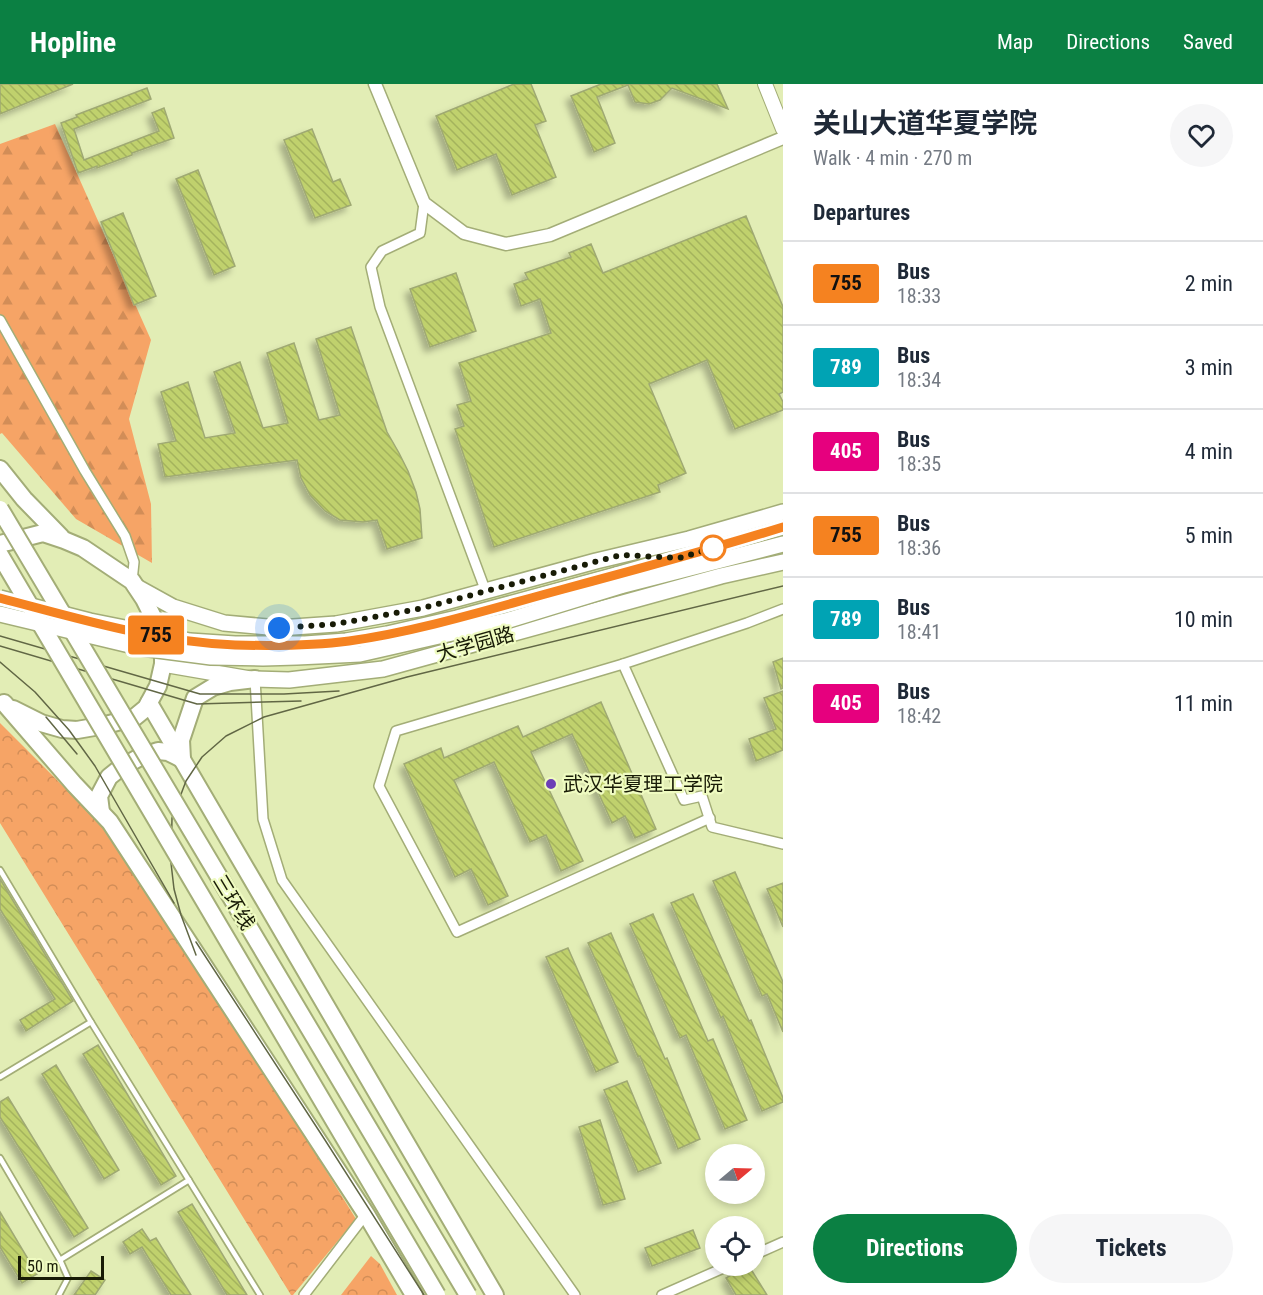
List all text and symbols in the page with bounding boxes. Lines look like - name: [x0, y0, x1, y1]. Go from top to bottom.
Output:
- text: Hopline: [30, 26, 116, 59]
- text: Map: [997, 30, 1033, 54]
- text: Directions: [1066, 30, 1150, 54]
- text: Saved: [1183, 30, 1233, 54]
- button: heart: [1170, 104, 1233, 167]
- text: 关山大道华夏学院: [813, 107, 1037, 140]
- text: Walk · 4 min · 270 m: [813, 146, 972, 170]
- text: Departures: [813, 200, 910, 225]
- text: Bus: [897, 259, 930, 284]
- text: 755: [830, 271, 862, 295]
- text: 2 min: [1185, 271, 1233, 296]
- text: 18:33: [897, 284, 941, 308]
- text: Bus: [897, 343, 930, 368]
- text: 789: [830, 355, 862, 379]
- text: 3 min: [1185, 355, 1233, 380]
- text: 18:34: [897, 368, 941, 392]
- text: Bus: [897, 427, 930, 452]
- text: 405: [830, 439, 862, 463]
- text: 4 min: [1185, 439, 1233, 464]
- text: 18:35: [897, 452, 941, 476]
- text: Bus: [897, 511, 930, 536]
- text: 755: [830, 523, 862, 547]
- text: 5 min: [1185, 523, 1233, 548]
- unlabelled marker: [700, 535, 726, 561]
- text: 18:36: [897, 536, 941, 560]
- text: Bus: [897, 595, 930, 620]
- text: 789: [830, 607, 862, 631]
- text: 10 min: [1174, 607, 1233, 632]
- your location: [264, 613, 294, 643]
- line badge: 755: [122, 616, 190, 654]
- text: 18:41: [897, 620, 941, 644]
- street label: 大学园路: [433, 621, 517, 667]
- text: 755: [140, 623, 172, 647]
- text: Bus: [897, 679, 930, 704]
- text: 405: [830, 691, 862, 715]
- text: 11 min: [1174, 691, 1233, 716]
- text: 18:42: [897, 704, 941, 728]
- place label: 武汉华夏理工学院: [563, 772, 723, 796]
- marker: 武汉华夏理工学院: [544, 777, 558, 791]
- street label: 三环线: [208, 870, 260, 934]
- north arrow: [705, 1144, 765, 1204]
- map controls: [705, 1144, 765, 1276]
- button: Directions: [813, 1214, 1017, 1283]
- button: Tickets: [1029, 1214, 1233, 1283]
- button: locate: [705, 1216, 765, 1276]
- scale bar: [18, 1253, 104, 1280]
- text: 50 m: [27, 1257, 59, 1276]

